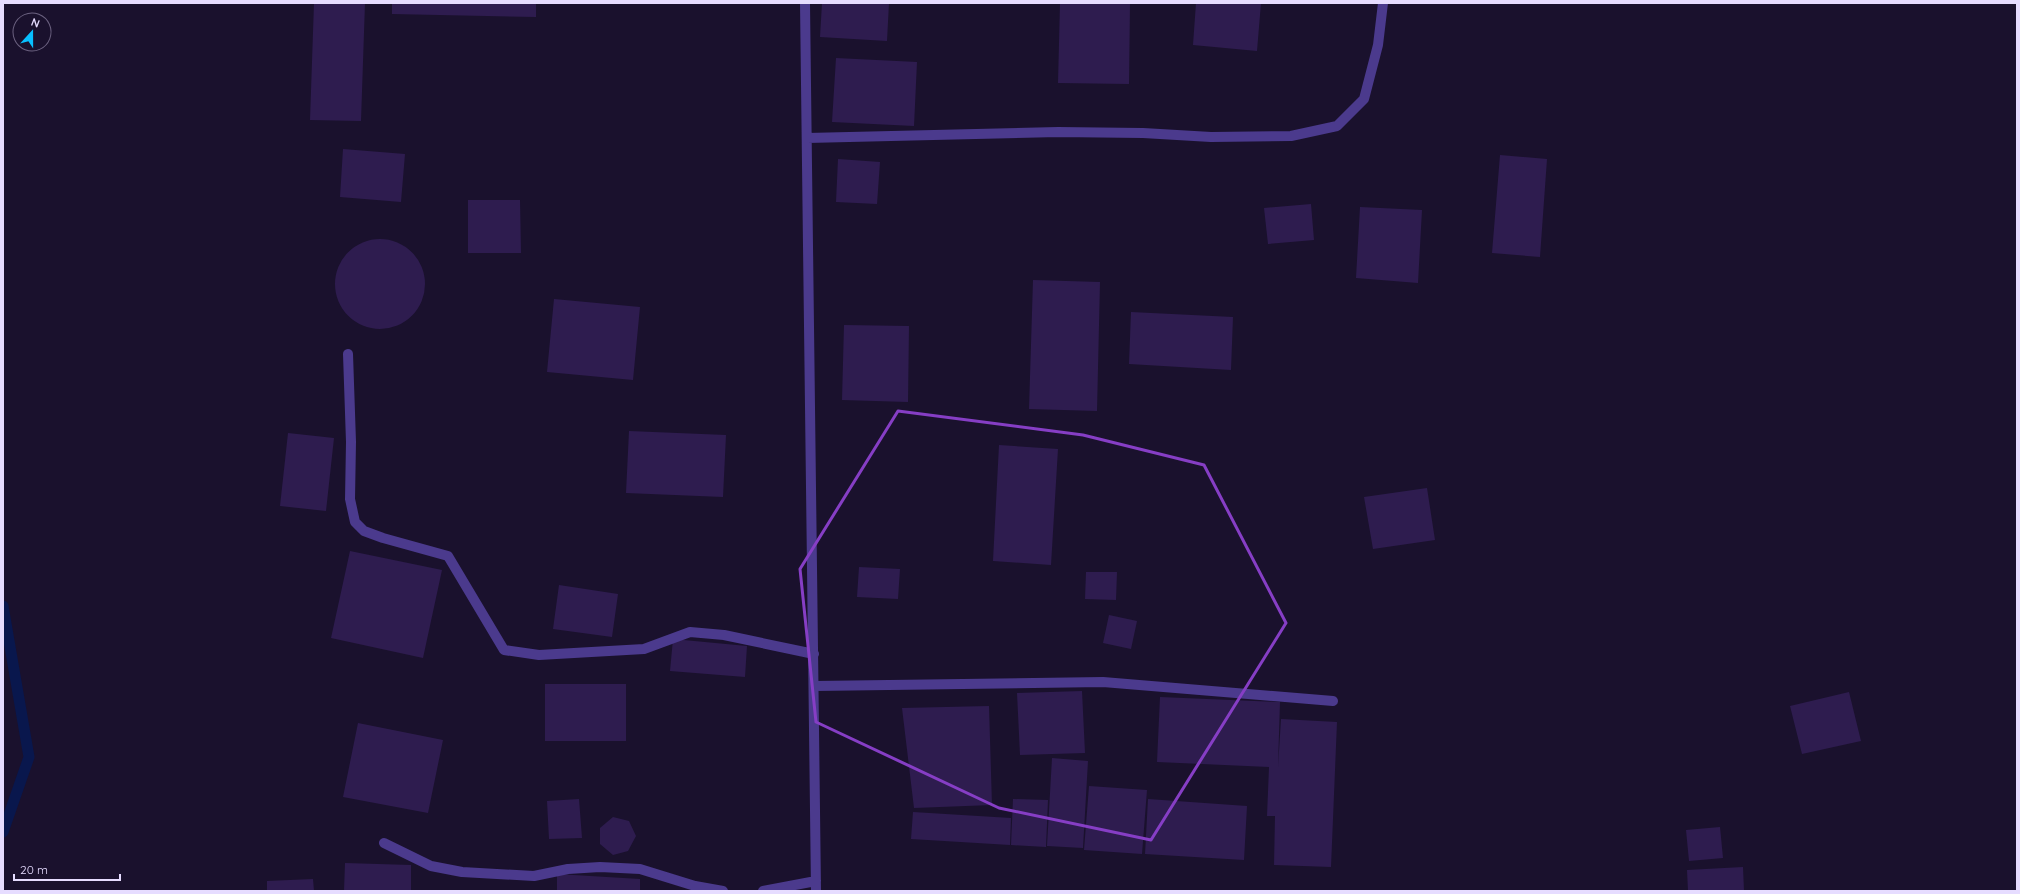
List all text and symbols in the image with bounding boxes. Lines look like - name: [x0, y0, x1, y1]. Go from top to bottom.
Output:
- north arrow: [12, 12, 52, 52]
- text: N: [29, 15, 42, 31]
- scale bar: [14, 856, 120, 882]
- text: 20 m: [20, 862, 48, 877]

